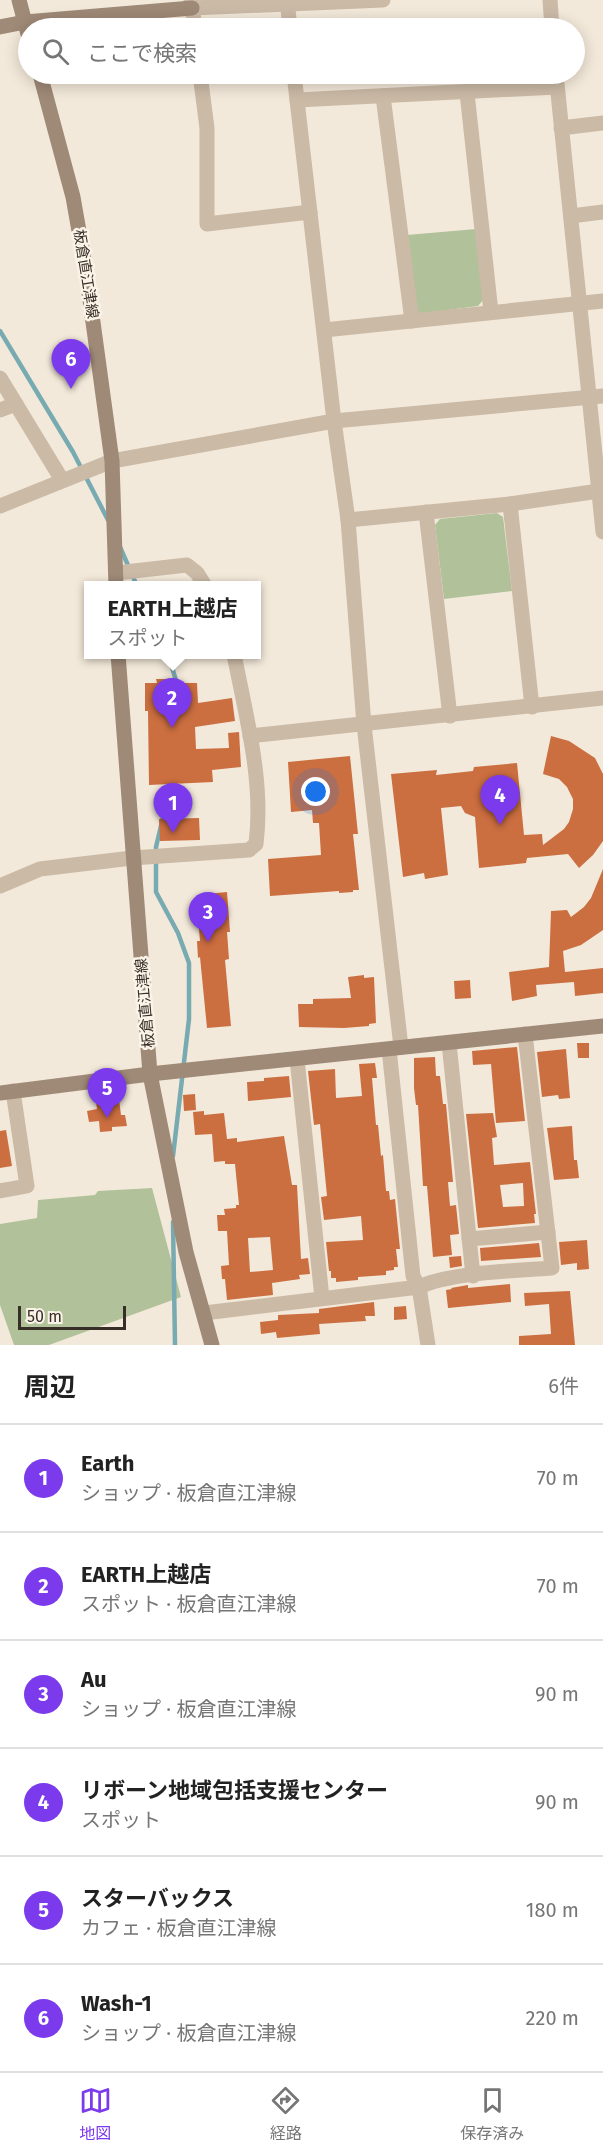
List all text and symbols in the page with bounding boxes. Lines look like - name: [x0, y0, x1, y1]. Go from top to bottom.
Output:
- search box: [18, 18, 585, 84]
- icon: search: [39, 35, 72, 68]
- text: ここで検索: [87, 40, 197, 67]
- street label: 板倉直江津線: [70, 228, 102, 320]
- pin: 6: [52, 340, 90, 389]
- popup: [84, 581, 261, 659]
- text: EARTH上越店: [107, 595, 238, 622]
- text: スポット: [107, 626, 187, 650]
- pin: 2: [152, 678, 192, 728]
- pin: 4: [480, 776, 520, 825]
- your location: [301, 777, 330, 806]
- pin: 1: [154, 784, 192, 833]
- pin: 3: [188, 892, 228, 942]
- street label: 板倉直江津線: [132, 957, 158, 1049]
- pin: 5: [88, 1068, 126, 1118]
- scale bar: [18, 1303, 126, 1330]
- text: 50 m: [27, 1307, 62, 1326]
- text: 周辺: [24, 1372, 76, 1403]
- text: 6件: [548, 1374, 579, 1398]
- text: Earth: [81, 1450, 134, 1477]
- text: 1: [39, 1466, 48, 1490]
- text: 70 m: [537, 1466, 579, 1490]
- text: ショップ · 板倉直江津線: [81, 1481, 296, 1505]
- text: EARTH上越店: [81, 1561, 211, 1588]
- text: 2: [38, 1574, 49, 1598]
- text: 70 m: [537, 1574, 579, 1598]
- text: スポット · 板倉直江津線: [81, 1592, 296, 1616]
- text: Au: [81, 1666, 107, 1693]
- text: 3: [38, 1682, 49, 1706]
- text: 90 m: [535, 1682, 579, 1706]
- text: ショップ · 板倉直江津線: [81, 1697, 296, 1721]
- text: リボーン地域包括支援センター: [81, 1777, 388, 1804]
- text: 4: [38, 1790, 49, 1814]
- text: 90 m: [535, 1790, 579, 1814]
- text: スポット: [81, 1808, 161, 1832]
- text: スターバックス: [81, 1885, 234, 1912]
- text: 5: [38, 1898, 49, 1922]
- text: 180 m: [526, 1898, 579, 1922]
- text: カフェ · 板倉直江津線: [81, 1916, 276, 1940]
- text: Wash-1: [81, 1990, 152, 2017]
- text: 6: [38, 2006, 49, 2030]
- text: 220 m: [526, 2006, 579, 2030]
- text: ショップ · 板倉直江津線: [81, 2021, 296, 2045]
- tab: 地図: [79, 2084, 112, 2144]
- tab: 経路: [269, 2084, 302, 2144]
- tab: 保存済み: [460, 2084, 524, 2144]

